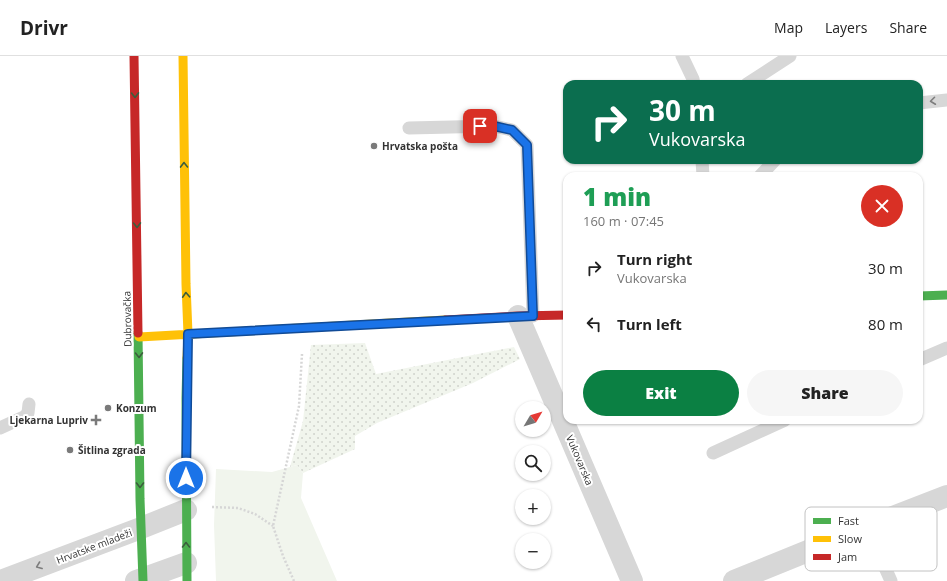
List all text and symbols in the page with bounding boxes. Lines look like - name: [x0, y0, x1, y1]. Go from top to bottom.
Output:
- text: Drivr: [20, 15, 68, 41]
- text: Map: [774, 18, 803, 37]
- text: Layers: [825, 18, 867, 37]
- text: Share: [889, 18, 927, 37]
- text: 30 m: [649, 91, 716, 129]
- one-way arrow: [131, 92, 139, 98]
- icon: right: [583, 96, 635, 148]
- one-way arrow: [930, 97, 936, 106]
- pin: [463, 109, 497, 143]
- icon: arrive: [469, 115, 491, 137]
- text: Vukovarska: [649, 127, 745, 151]
- place label: Hrvatska pošta: [382, 139, 458, 153]
- marker: Hrvatska pošta: [369, 141, 379, 151]
- one-way arrow: [180, 162, 188, 168]
- text: 1 min: [583, 180, 651, 213]
- button: close: [861, 185, 903, 227]
- text: 160 m · 07:45: [583, 212, 664, 230]
- one-way arrow: [133, 222, 141, 228]
- text: Turn right: [617, 249, 692, 269]
- icon: right: [583, 257, 605, 279]
- text: 30 m: [868, 258, 903, 278]
- text: Vukovarska: [617, 269, 687, 287]
- street label: Dubrovačka: [120, 291, 134, 347]
- one-way arrow: [182, 292, 191, 298]
- icon: left: [583, 313, 605, 335]
- text: Turn left: [617, 314, 682, 334]
- text: 80 m: [868, 314, 903, 334]
- one-way arrow: [135, 352, 143, 358]
- button: Exit: [583, 370, 739, 416]
- button: Share: [747, 370, 903, 416]
- place label: Konzum: [116, 401, 157, 415]
- north arrow: [515, 401, 551, 437]
- map controls: [515, 401, 551, 569]
- marker: Konzum: [103, 403, 113, 413]
- place label: Ljekarna Lupriv: [10, 413, 88, 427]
- marker: Ljekarna Lupriv: [91, 415, 101, 425]
- street label: Vukovarska: [563, 433, 597, 487]
- place label: Šitlina zgrada: [78, 443, 146, 457]
- marker: Šitlina zgrada: [65, 445, 75, 455]
- button: search: [515, 445, 551, 481]
- position arrow: [165, 457, 207, 499]
- one-way arrow: [136, 482, 144, 488]
- button: +: [515, 489, 551, 525]
- legend: [805, 507, 937, 571]
- text: Fast: [838, 513, 859, 528]
- street label: Hrvatske mladeži: [54, 525, 134, 567]
- text: Slow: [838, 531, 862, 546]
- button: −: [515, 533, 551, 569]
- one-way arrow: [182, 542, 190, 548]
- text: Jam: [837, 549, 857, 564]
- one-way arrow: [36, 562, 43, 570]

